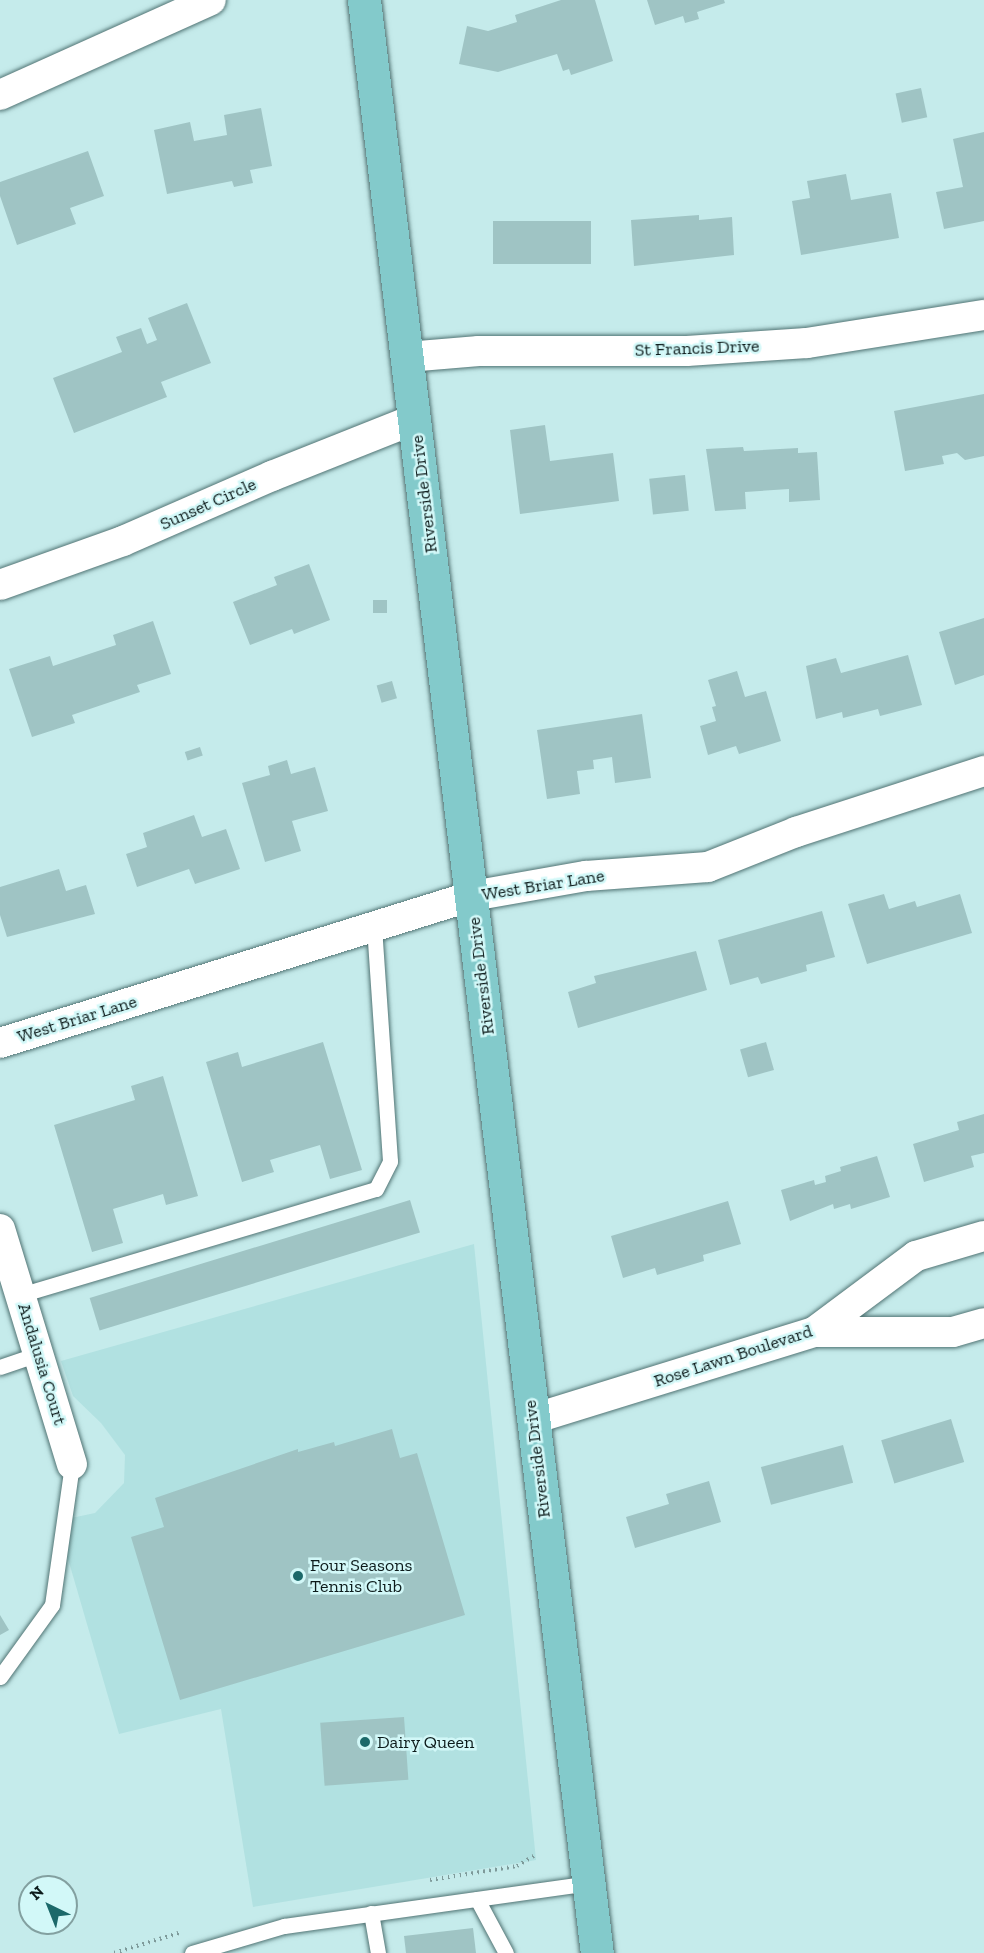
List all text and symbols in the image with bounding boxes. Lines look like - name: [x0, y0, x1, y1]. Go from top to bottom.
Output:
- street label: St Francis Drive: [634, 335, 760, 361]
- street label: Riverside Drive: [406, 434, 442, 554]
- street label: Sunset Circle: [157, 473, 259, 535]
- street label: West Briar Lane: [480, 865, 606, 905]
- street label: Riverside Drive: [463, 916, 499, 1036]
- street label: West Briar Lane: [14, 991, 140, 1047]
- street label: Andalusia Court: [13, 1300, 71, 1428]
- street label: Rose Lawn Boulevard: [651, 1320, 815, 1392]
- street label: Riverside Drive: [519, 1399, 555, 1519]
- place label: Four Seasons Tennis Club: [310, 1555, 413, 1598]
- marker: Four Seasons Tennis Club: [291, 1569, 305, 1583]
- place label: Dairy Queen: [377, 1731, 475, 1753]
- marker: Dairy Queen: [358, 1735, 372, 1749]
- north arrow: [18, 1875, 78, 1935]
- text: N: [26, 1882, 48, 1904]

